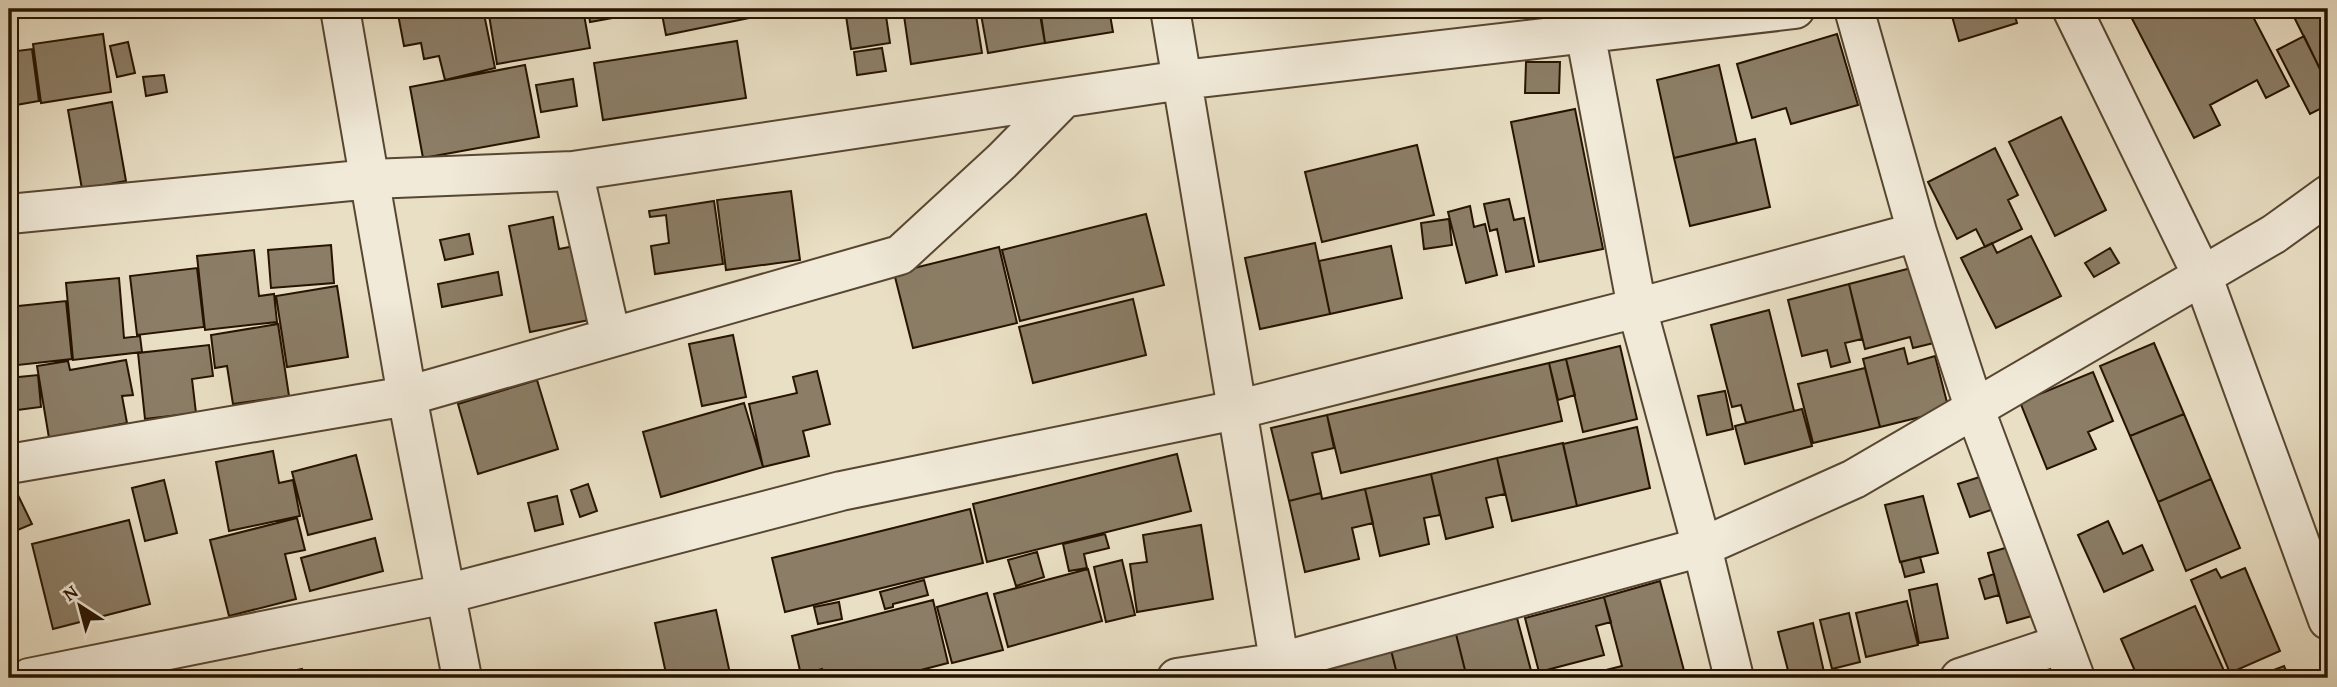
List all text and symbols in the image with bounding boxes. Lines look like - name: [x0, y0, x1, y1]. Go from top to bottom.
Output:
- north arrow: [46, 572, 116, 642]
- text: N: [57, 577, 84, 607]

